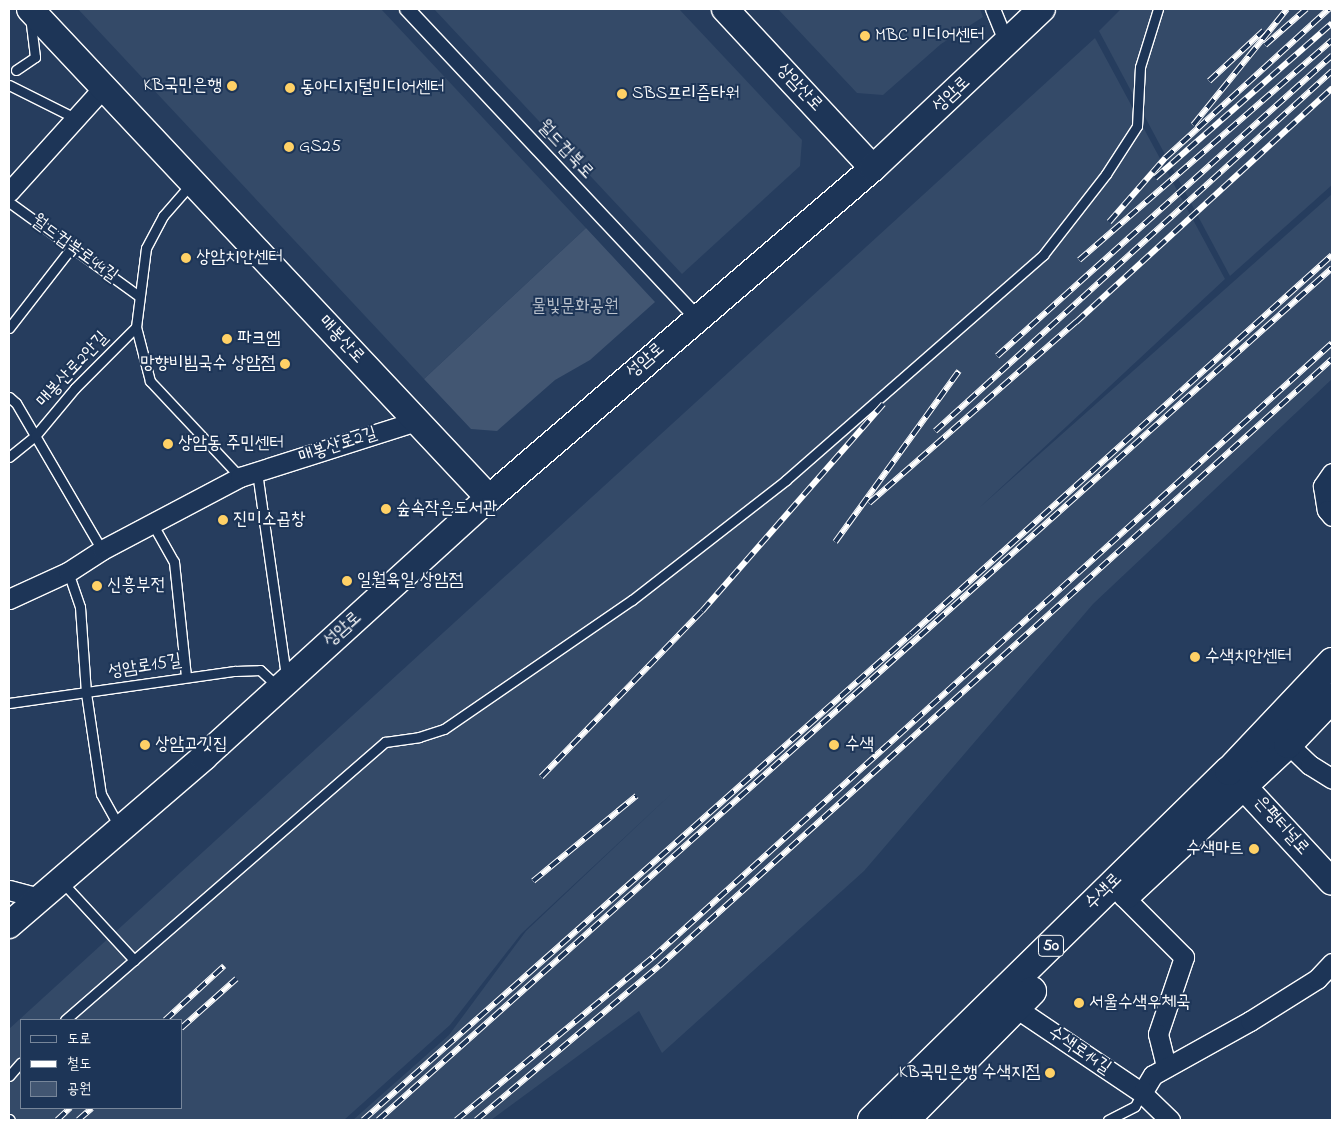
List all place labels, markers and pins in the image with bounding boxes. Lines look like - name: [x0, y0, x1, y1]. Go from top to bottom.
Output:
- place label: MBC 미디어센터: [875, 25, 985, 47]
- marker: MBC 미디어센터: [859, 30, 871, 42]
- place label: KB국민은행: [143, 75, 222, 97]
- place label: 동아디지털미디어센터: [300, 77, 445, 99]
- marker: KB국민은행: [226, 80, 238, 92]
- marker: 동아디지털미디어센터: [284, 82, 296, 94]
- place label: SBS프리즘타워: [632, 83, 740, 105]
- marker: SBS프리즘타워: [616, 88, 628, 100]
- place label: GS25: [299, 136, 341, 158]
- marker: GS25: [283, 141, 295, 153]
- place label: 상암치안센터: [196, 247, 283, 269]
- marker: 상암치안센터: [180, 252, 192, 264]
- place label: 파크엠: [237, 328, 280, 350]
- marker: 파크엠: [221, 333, 233, 345]
- place label: 망향비빔국수 상암점: [140, 353, 275, 375]
- marker: 망향비빔국수 상암점: [279, 358, 291, 370]
- place label: 상암동 주민센터: [178, 433, 284, 455]
- marker: 상암동 주민센터: [162, 438, 174, 450]
- place label: 숲속작은도서관: [396, 498, 497, 520]
- marker: 숲속작은도서관: [380, 503, 392, 515]
- place label: 진미소곱창: [233, 509, 305, 531]
- marker: 진미소곱창: [217, 514, 229, 526]
- place label: 일월육일 상암점: [357, 570, 463, 592]
- place label: 신흥부전: [107, 575, 165, 597]
- marker: 일월육일 상암점: [341, 575, 353, 587]
- marker: 신흥부전: [91, 580, 103, 592]
- place label: 수색치안센터: [1205, 646, 1292, 668]
- marker: 수색치안센터: [1189, 651, 1201, 663]
- place label: 상암고깃집: [155, 734, 227, 756]
- place label: 수색: [845, 734, 874, 756]
- marker: 수색: [827, 738, 841, 752]
- marker: 상암고깃집: [139, 739, 151, 751]
- place label: 수색마트: [1186, 838, 1244, 860]
- marker: 수색마트: [1248, 843, 1260, 855]
- place label: 서울수색우체국: [1089, 992, 1190, 1014]
- marker: 서울수색우체국: [1073, 997, 1085, 1009]
- place label: KB국민은행 수색지점: [899, 1062, 1040, 1084]
- marker: KB국민은행 수색지점: [1044, 1067, 1056, 1079]

